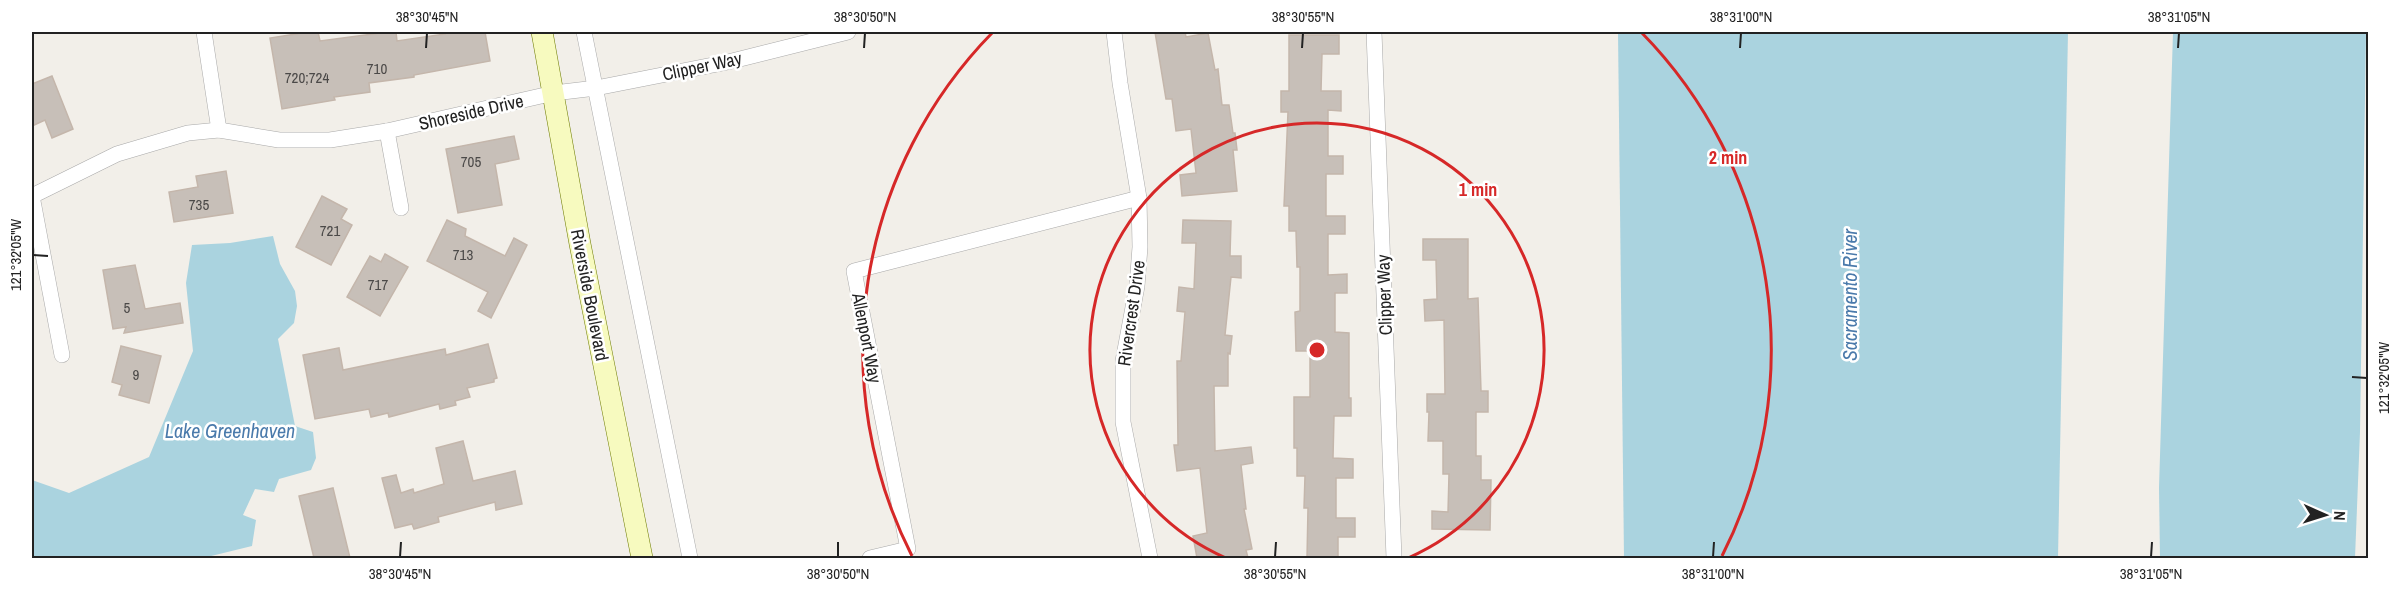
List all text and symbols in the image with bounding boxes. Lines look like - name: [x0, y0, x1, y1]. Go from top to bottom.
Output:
- text: 38°30'45"N: [396, 6, 458, 27]
- text: 38°30'50"N: [834, 6, 896, 27]
- text: 38°30'55"N: [1272, 6, 1334, 27]
- text: 38°31'00"N: [1710, 6, 1772, 27]
- text: 38°31'05"N: [2148, 6, 2210, 27]
- street label: Clipper Way: [660, 45, 745, 87]
- house number: 710: [367, 58, 387, 79]
- house number: 720;724: [285, 67, 329, 88]
- street label: Shoreside Drive: [416, 88, 526, 136]
- text: 2 min: [1709, 145, 1747, 170]
- house number: 705: [461, 151, 481, 172]
- text: 1 min: [1459, 177, 1497, 202]
- house number: 735: [189, 194, 209, 215]
- text: 121°32'05"W: [5, 219, 26, 291]
- house number: 721: [320, 220, 340, 241]
- street label: Riverside Boulevard: [565, 227, 615, 363]
- water label: Sacramento River: [1836, 228, 1863, 361]
- house number: 713: [453, 244, 473, 265]
- street label: Clipper Way: [1370, 254, 1398, 336]
- street label: Rivercrest Drive: [1111, 258, 1151, 368]
- house number: 717: [368, 274, 388, 295]
- street label: Allenport Way: [846, 290, 888, 386]
- house number: 5: [124, 297, 131, 318]
- centre of rings: [1307, 340, 1327, 360]
- text: 121°32'05"W: [2373, 342, 2394, 414]
- house number: 9: [133, 364, 140, 385]
- water label: Lake Greenhaven: [165, 417, 295, 444]
- north arrow: [2295, 485, 2355, 545]
- text: N: [2329, 510, 2351, 521]
- text: 38°30'45"N: [369, 563, 431, 584]
- text: 38°30'50"N: [807, 563, 869, 584]
- text: 38°30'55"N: [1244, 563, 1306, 584]
- text: 38°31'00"N: [1682, 563, 1744, 584]
- text: 38°31'05"N: [2120, 563, 2182, 584]

